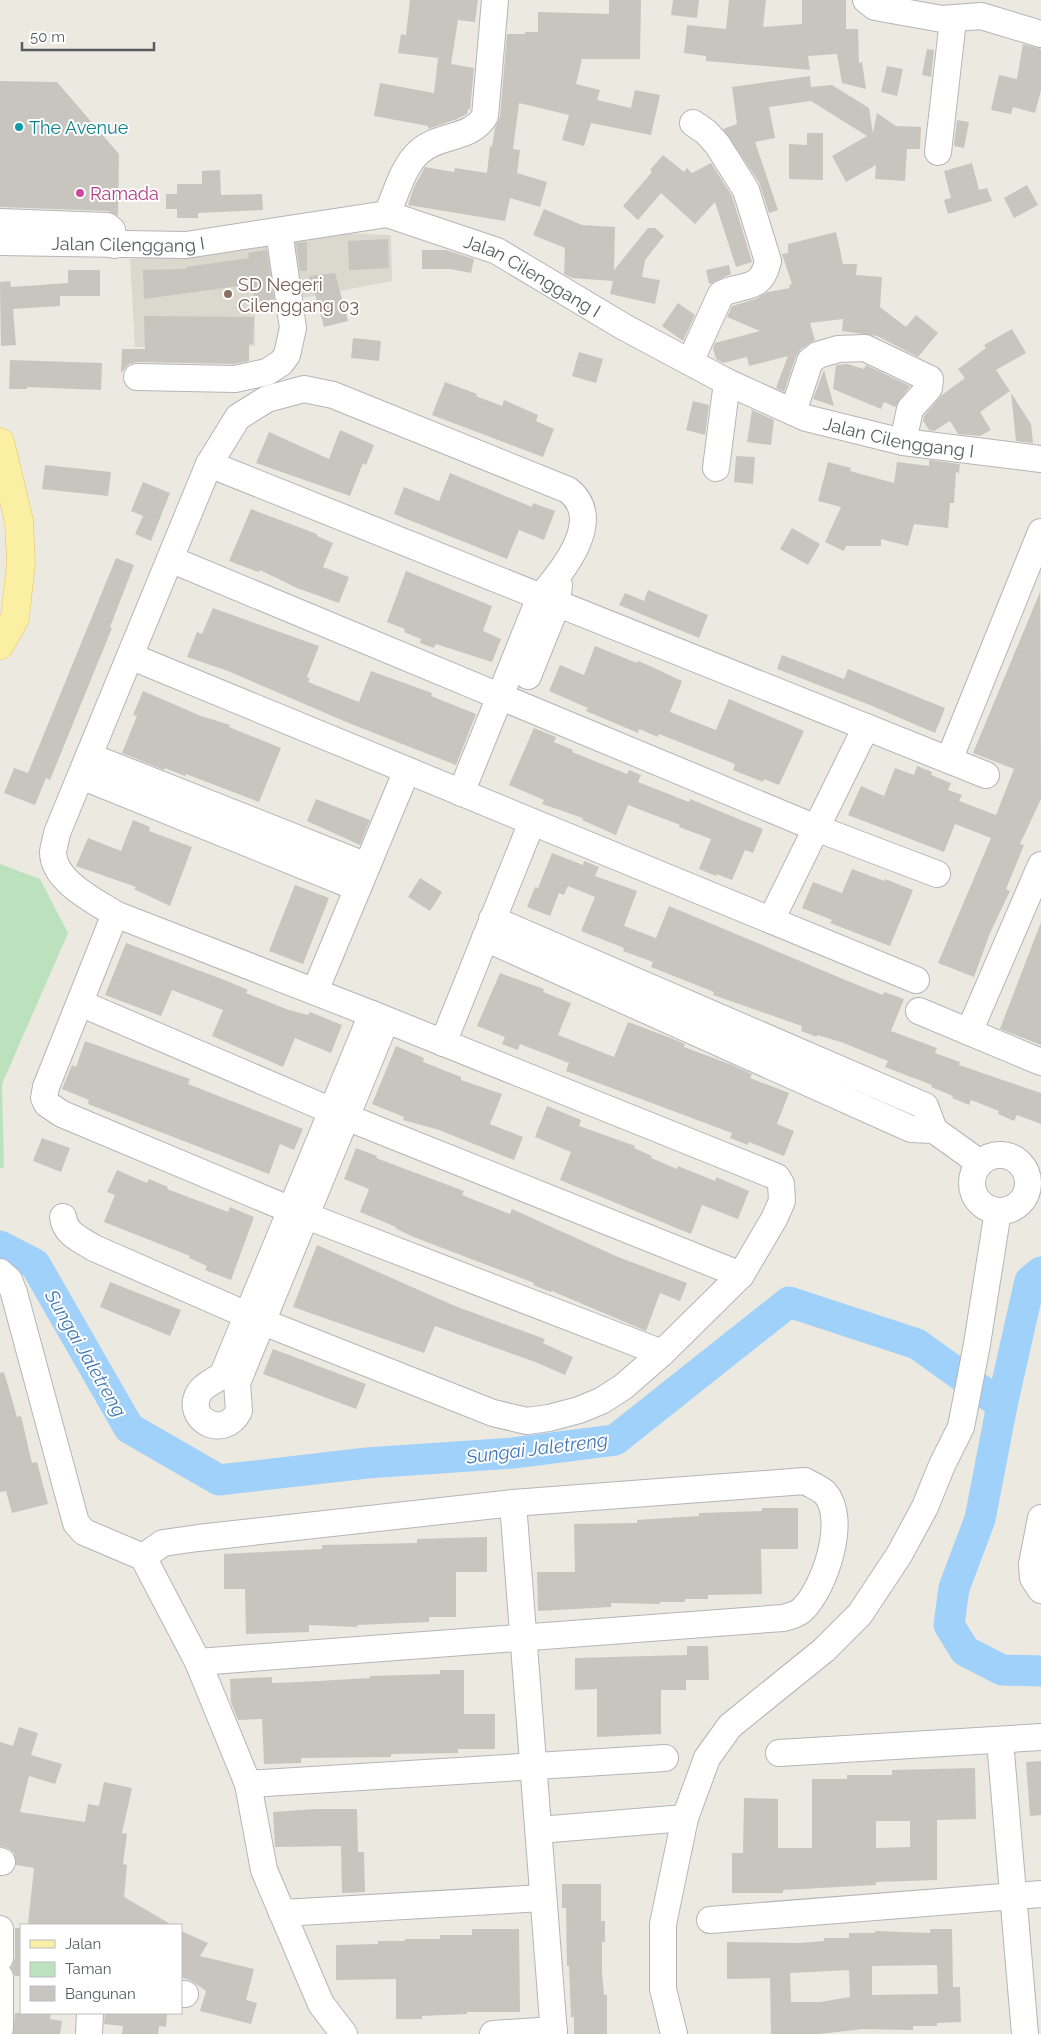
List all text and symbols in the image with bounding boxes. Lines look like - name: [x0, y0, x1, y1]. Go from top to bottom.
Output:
- scale bar: [22, 20, 155, 52]
- text: 50 m: [30, 28, 65, 46]
- place label: The Avenue: [29, 117, 129, 138]
- marker: The Avenue: [13, 121, 25, 133]
- place label: Ramada: [90, 183, 159, 204]
- marker: Ramada: [74, 187, 86, 199]
- street label: Jalan Cilenggang I: [461, 230, 605, 321]
- street label: Jalan Cilenggang I: [51, 232, 206, 256]
- place label: SD Negeri Cilenggang 03: [238, 274, 359, 316]
- marker: SD Negeri Cilenggang 03: [222, 288, 234, 300]
- street label: Jalan Cilenggang I: [821, 412, 975, 461]
- water label: Sungai Jaletreng: [40, 1285, 131, 1420]
- water label: Sungai Jaletreng: [464, 1428, 609, 1468]
- legend: [20, 1924, 182, 2014]
- text: Jalan: [65, 1935, 101, 1953]
- text: Taman: [65, 1960, 111, 1978]
- text: Bangunan: [65, 1985, 136, 2003]

